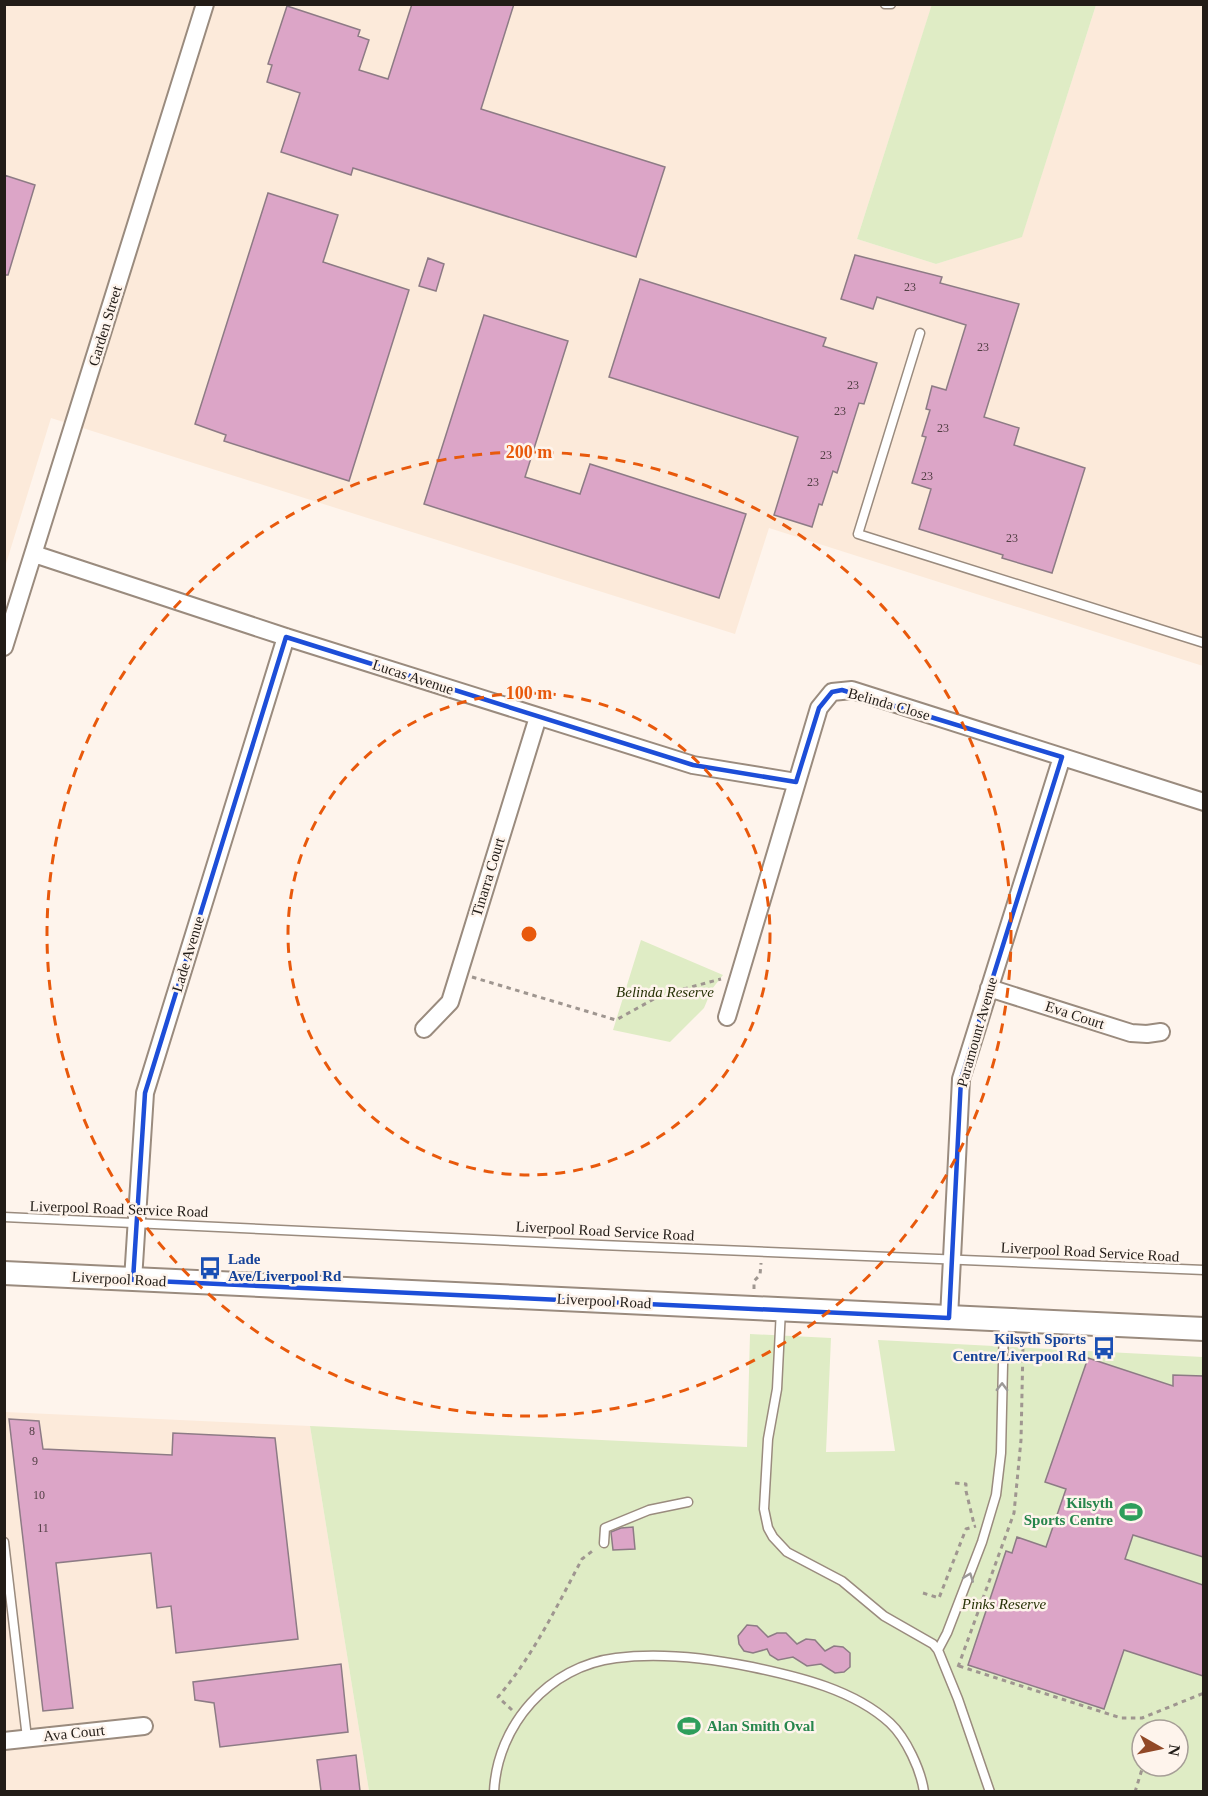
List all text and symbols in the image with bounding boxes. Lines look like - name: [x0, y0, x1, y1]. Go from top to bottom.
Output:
- house number: 23: [904, 280, 916, 294]
- street label: Garden Street: [85, 283, 125, 368]
- house number: 23: [977, 340, 989, 354]
- house number: 23: [847, 378, 859, 392]
- house number: 23: [834, 404, 846, 418]
- house number: 23: [937, 421, 949, 435]
- text: 200 m: [506, 442, 552, 462]
- house number: 23: [820, 448, 832, 462]
- house number: 23: [921, 469, 933, 483]
- house number: 23: [807, 475, 819, 489]
- house number: 23: [1006, 531, 1018, 545]
- street label: Lucas Avenue: [370, 656, 456, 698]
- text: 100 m: [506, 683, 552, 703]
- street label: Belinda Close: [846, 685, 932, 723]
- street label: Tinarra Court: [468, 835, 508, 918]
- street label: Lade Avenue: [169, 914, 207, 994]
- centre of rings: [519, 924, 539, 944]
- street label: Paramount Avenue: [954, 975, 1000, 1089]
- park label: Belinda Reserve: [616, 984, 714, 1000]
- street label: Eva Court: [1043, 998, 1107, 1032]
- street label: Liverpool Road Service Road: [29, 1198, 209, 1220]
- street label: Liverpool Road Service Road: [515, 1218, 695, 1244]
- street label: Liverpool Road Service Road: [1000, 1239, 1180, 1265]
- place label: Lade Ave/Liverpool Rd: [228, 1251, 342, 1284]
- bus stop icon: Lade Ave/Liverpool Rd: [197, 1255, 223, 1281]
- street label: Liverpool Road: [71, 1269, 167, 1289]
- street label: Liverpool Road: [556, 1291, 652, 1311]
- place label: Kilsyth Sports Centre/Liverpool Rd: [953, 1331, 1087, 1364]
- bus stop icon: Kilsyth Sports Centre/Liverpool Rd: [1091, 1335, 1117, 1361]
- one-way arrow: [996, 1382, 1009, 1391]
- house number: 8: [29, 1424, 35, 1438]
- house number: 9: [32, 1454, 38, 1468]
- house number: 10: [33, 1488, 45, 1502]
- place label: Kilsyth Sports Centre: [1024, 1495, 1114, 1528]
- sports icon: Kilsyth Sports Centre: [1118, 1499, 1144, 1525]
- house number: 11: [37, 1521, 49, 1535]
- one-way arrow: [961, 1572, 974, 1583]
- park label: Pinks Reserve: [961, 1596, 1047, 1612]
- sports icon: Alan Smith Oval: [676, 1713, 702, 1739]
- place label: Alan Smith Oval: [707, 1718, 815, 1734]
- north arrow: [1130, 1718, 1190, 1778]
- street label: Ava Court: [42, 1722, 106, 1744]
- text: N: [1165, 1743, 1184, 1758]

